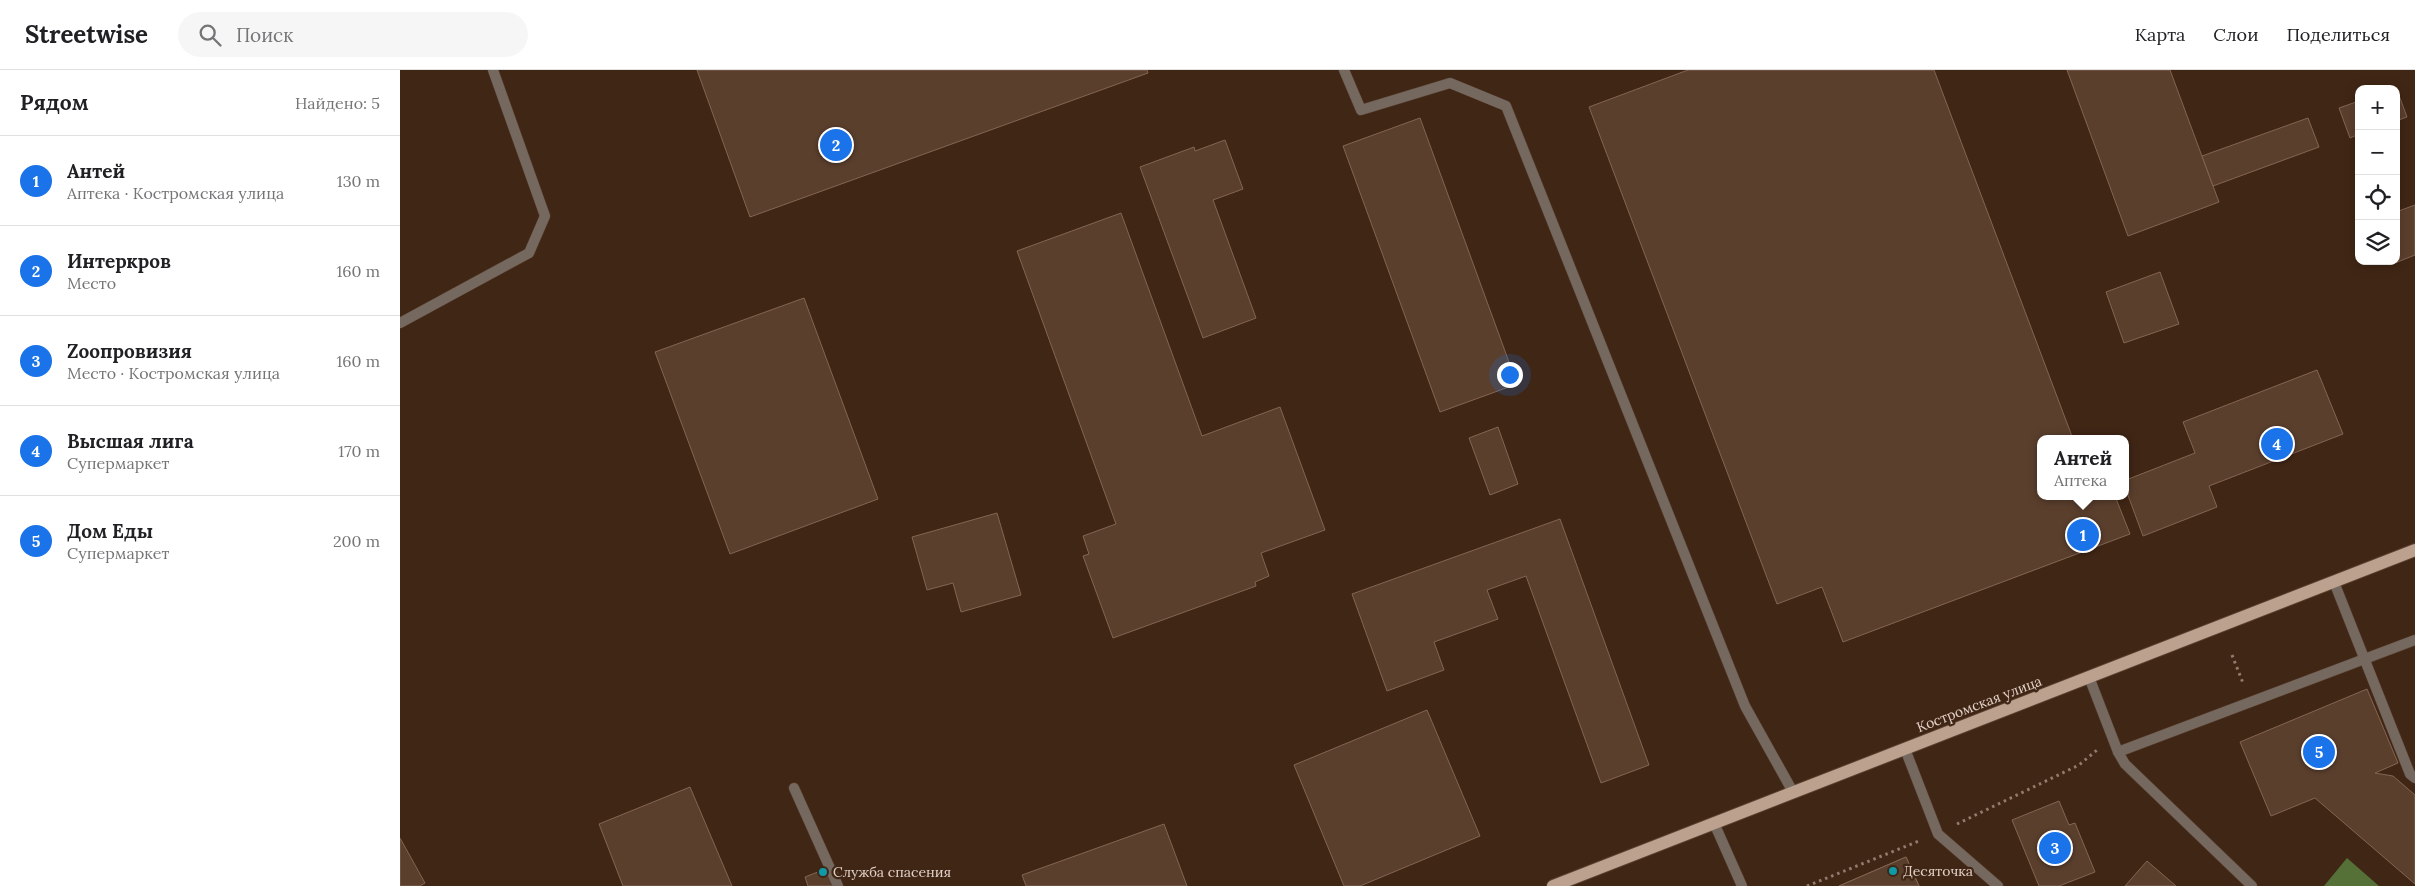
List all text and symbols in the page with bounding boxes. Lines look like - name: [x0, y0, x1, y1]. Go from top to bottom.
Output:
- search box: [178, 12, 528, 57]
- text: Streetwise: [25, 19, 148, 50]
- icon: search: [196, 21, 224, 49]
- text: Поиск: [236, 23, 293, 47]
- text: Карта: [2135, 23, 2185, 46]
- text: Слои: [2213, 23, 2258, 46]
- text: Поделиться: [2286, 23, 2390, 46]
- map controls: [2355, 85, 2400, 265]
- button: +: [2355, 85, 2400, 130]
- text: Рядом: [20, 89, 89, 116]
- text: Найдено: 5: [295, 93, 380, 113]
- pin: 2: [820, 126, 852, 164]
- button: −: [2355, 130, 2400, 175]
- text: Антей: [67, 159, 125, 183]
- text: 1: [33, 171, 39, 191]
- text: 130 m: [337, 171, 380, 191]
- button: locate: [2355, 175, 2400, 220]
- text: Аптека · Костромская улица: [67, 183, 284, 203]
- button: layers: [2355, 220, 2400, 265]
- text: Интеркров: [67, 249, 171, 273]
- text: 2: [32, 261, 40, 281]
- text: 160 m: [336, 261, 380, 281]
- text: Место: [67, 273, 116, 293]
- text: Zоопровизия: [67, 339, 192, 363]
- text: 3: [32, 351, 40, 371]
- text: 160 m: [336, 351, 380, 371]
- your location: [1497, 362, 1523, 388]
- text: Место · Костромская улица: [67, 363, 280, 383]
- pin: 4: [2261, 425, 2293, 463]
- text: Высшая лига: [67, 429, 194, 453]
- popup: [2037, 435, 2129, 500]
- text: 4: [32, 441, 40, 461]
- text: 170 m: [338, 441, 380, 461]
- text: Антей: [2054, 446, 2112, 470]
- text: Супермаркет: [67, 453, 169, 473]
- text: Аптека: [2054, 470, 2107, 490]
- pin: 1: [2067, 516, 2099, 554]
- text: Дом Еды: [67, 519, 153, 543]
- text: 5: [32, 531, 40, 551]
- text: 200 m: [333, 531, 380, 551]
- text: Супермаркет: [67, 543, 169, 563]
- street label: Костромская улица: [1914, 672, 2044, 736]
- pin: 5: [2303, 733, 2335, 771]
- pin: 3: [2039, 829, 2071, 867]
- place label: Десяточка: [1903, 862, 1973, 880]
- place label: Служба спасения: [833, 863, 951, 881]
- marker: Десяточка: [1887, 865, 1899, 877]
- marker: Служба спасения: [817, 866, 829, 878]

